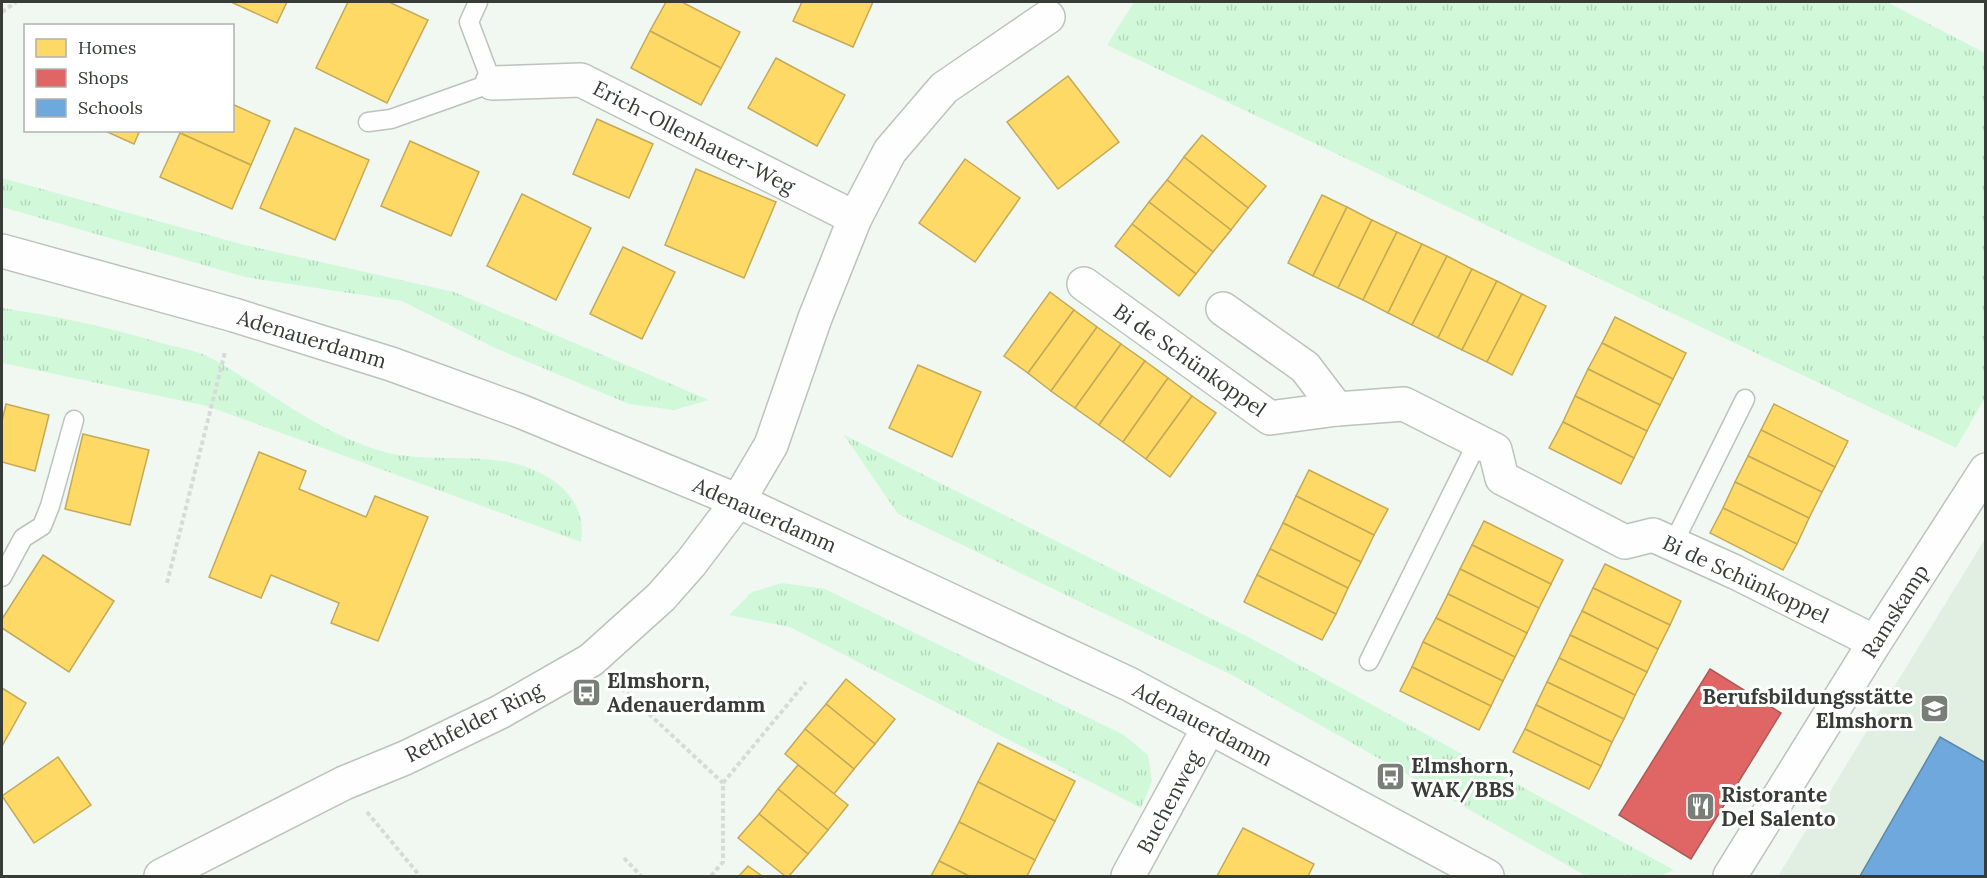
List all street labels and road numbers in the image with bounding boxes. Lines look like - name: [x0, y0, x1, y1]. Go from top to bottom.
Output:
- street label: Erich-Ollenhauer-Weg: [588, 74, 800, 200]
- street label: Bi de Schünkoppel: [1108, 297, 1272, 423]
- street label: Adenauerdamm: [233, 303, 390, 375]
- street label: Adenauerdamm: [688, 471, 841, 559]
- street label: Bi de Schünkoppel: [1659, 529, 1833, 629]
- street label: Ramskamp: [1855, 559, 1935, 663]
- street label: Adenauerdamm: [1128, 675, 1278, 772]
- street label: Rethfelder Ring: [401, 676, 548, 768]
- street label: Buchenweg: [1131, 746, 1208, 858]

